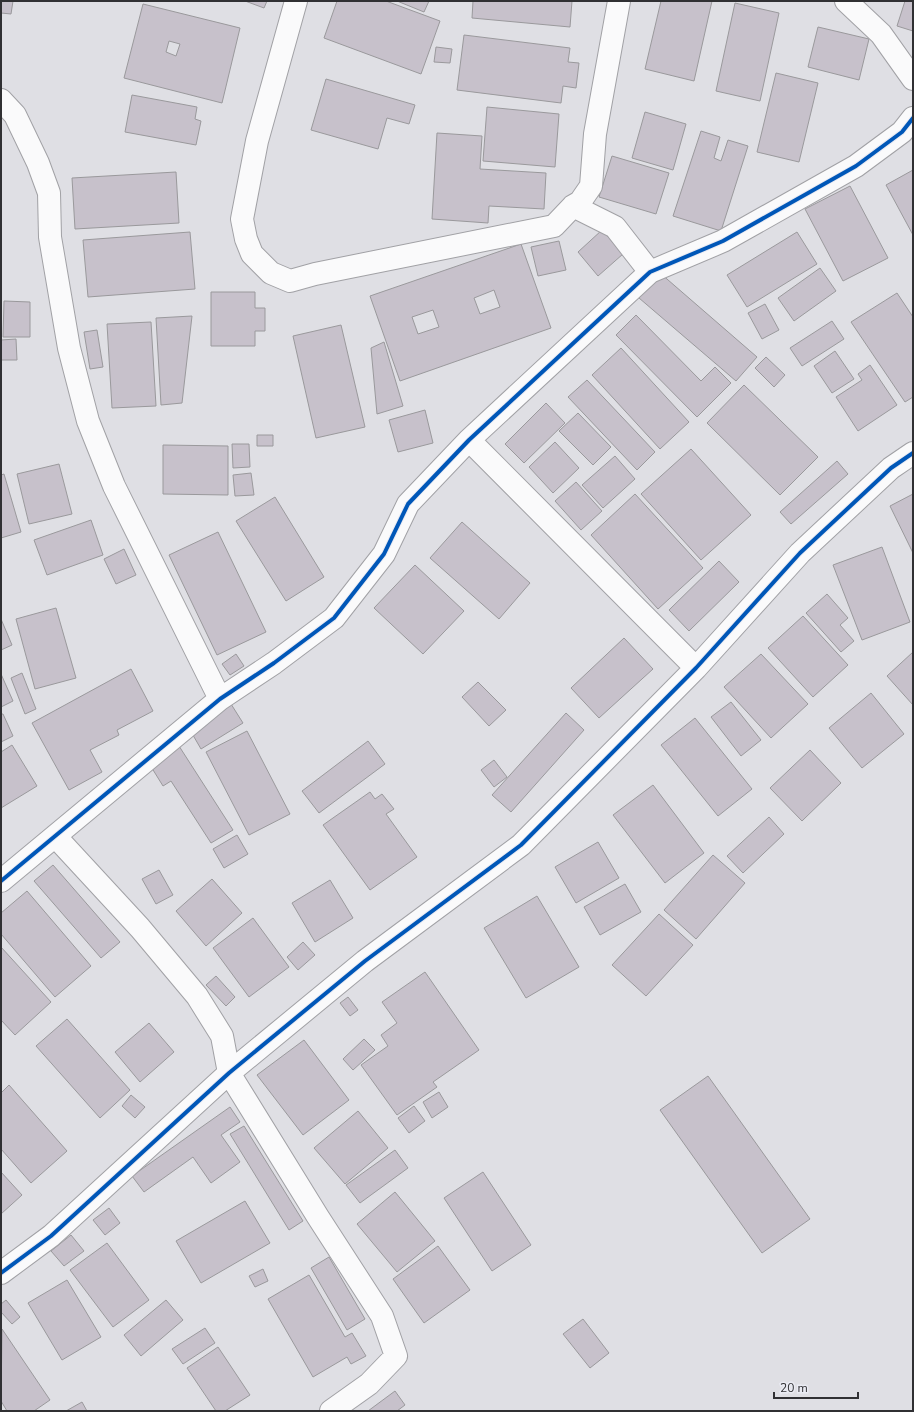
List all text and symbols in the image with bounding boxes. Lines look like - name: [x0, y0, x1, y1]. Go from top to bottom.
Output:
- scale bar: [774, 1374, 858, 1400]
- text: 20 m: [780, 1380, 808, 1396]

